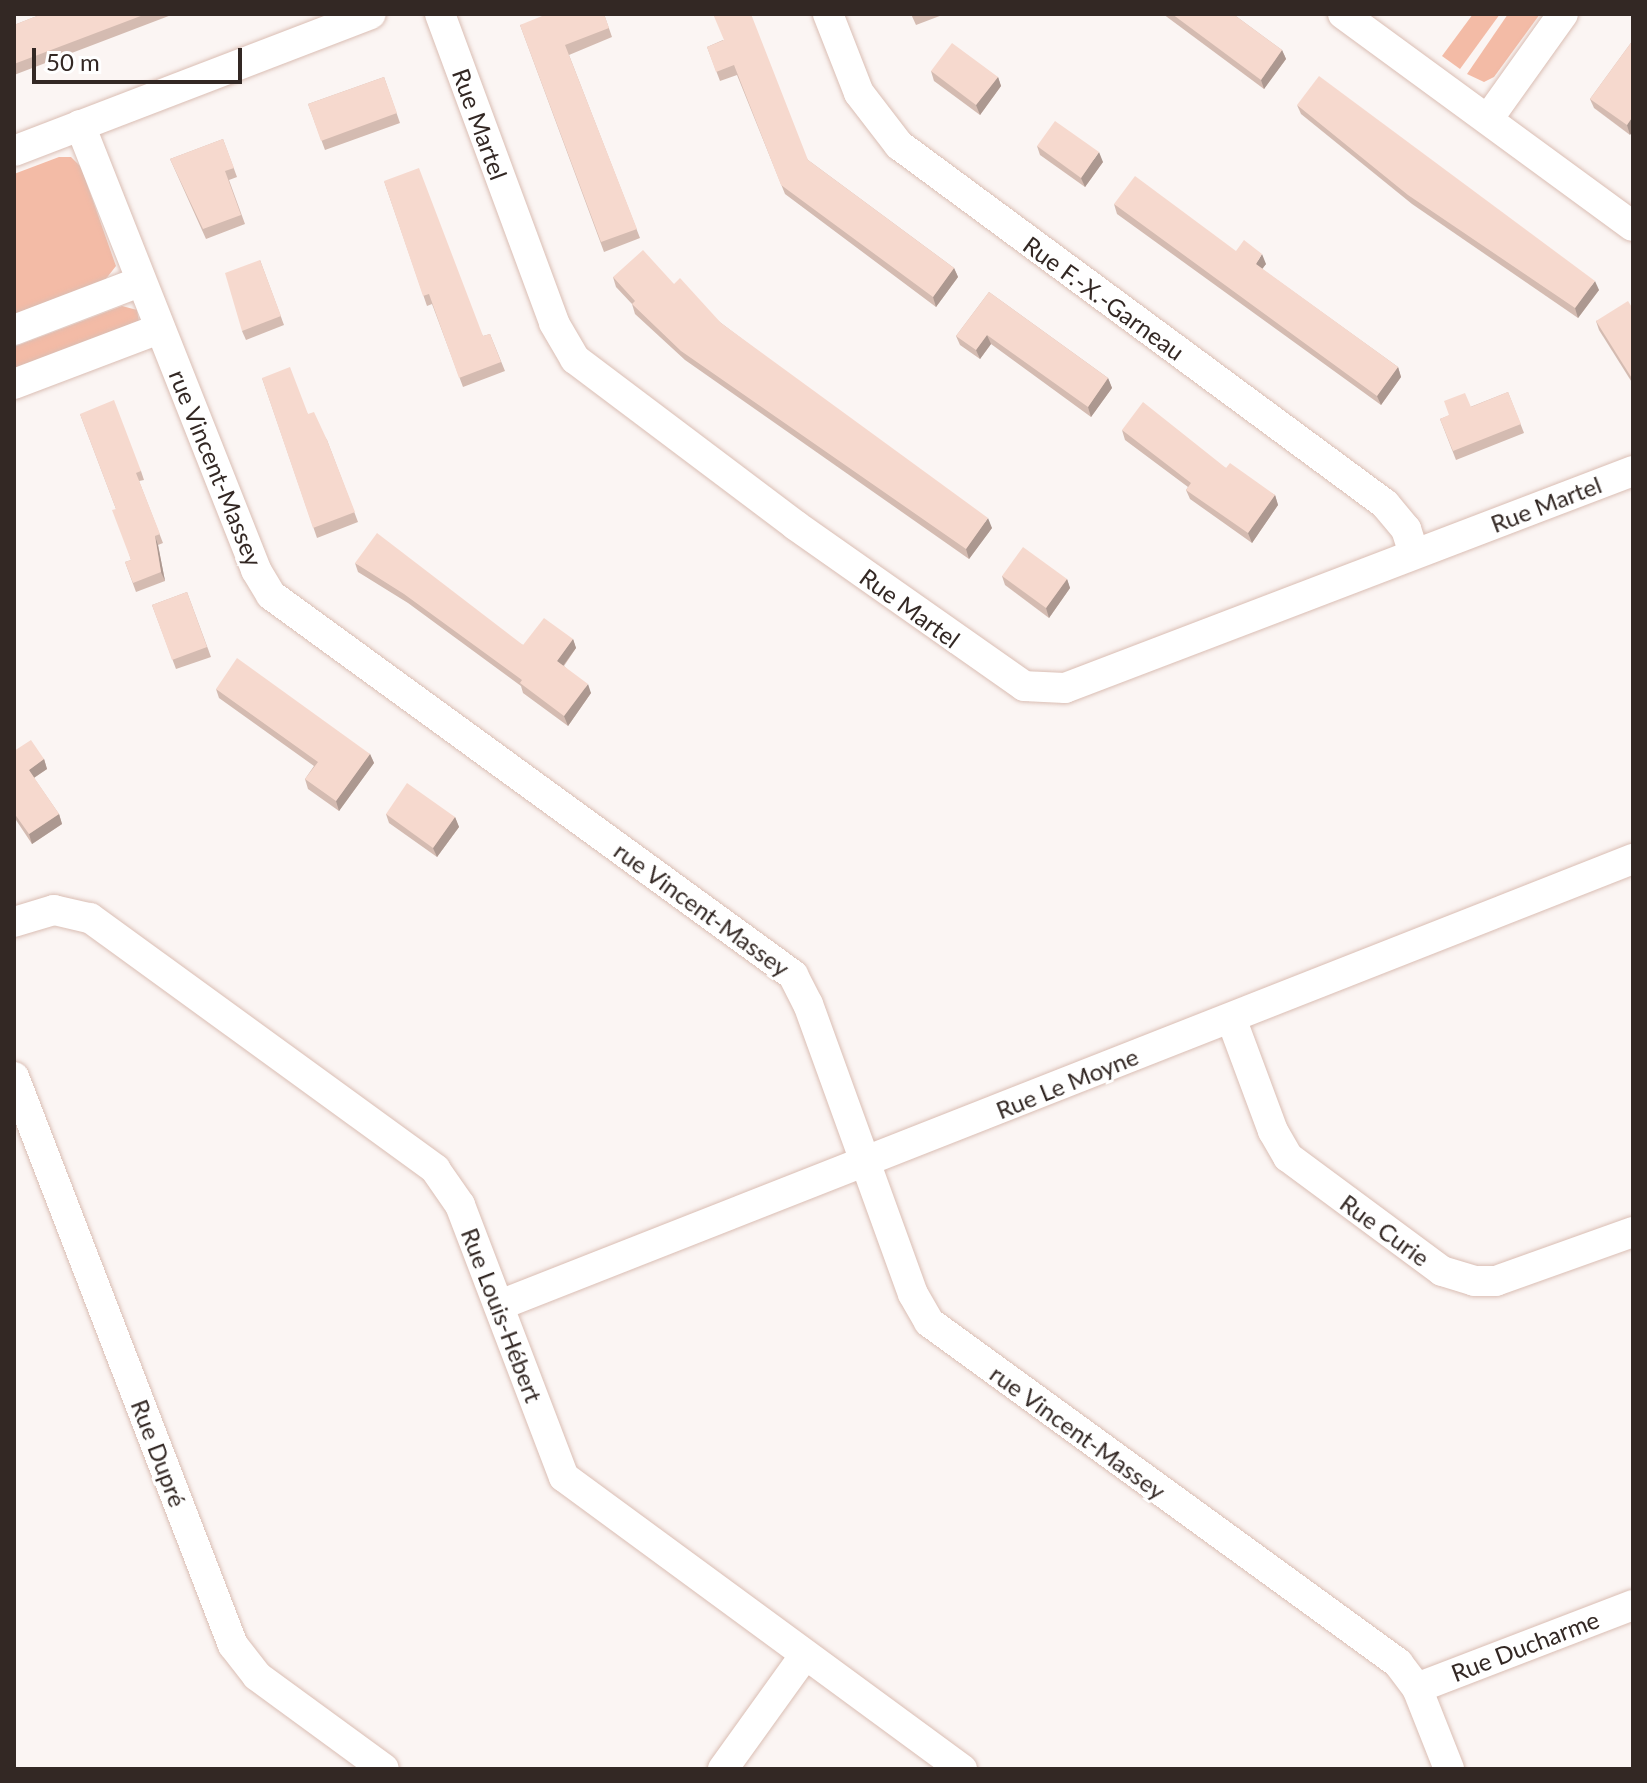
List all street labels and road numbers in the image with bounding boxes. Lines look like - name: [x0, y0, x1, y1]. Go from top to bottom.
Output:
- street label: Rue Martel: [447, 64, 513, 184]
- street label: Rue F.-X.-Garneau: [1018, 230, 1190, 366]
- street label: rue Vincent-Massey: [163, 365, 269, 571]
- street label: Rue Martel: [1487, 470, 1605, 538]
- street label: Rue Martel: [855, 562, 965, 654]
- street label: rue Vincent-Massey: [608, 836, 796, 982]
- street label: Rue Le Moyne: [992, 1041, 1142, 1125]
- street label: Rue Curie: [1335, 1188, 1435, 1272]
- street label: Rue Louis-Hébert: [456, 1224, 548, 1406]
- street label: rue Vincent-Massey: [984, 1359, 1172, 1505]
- street label: Rue Dupré: [125, 1395, 193, 1511]
- street label: Rue Ducharme: [1447, 1605, 1603, 1687]

